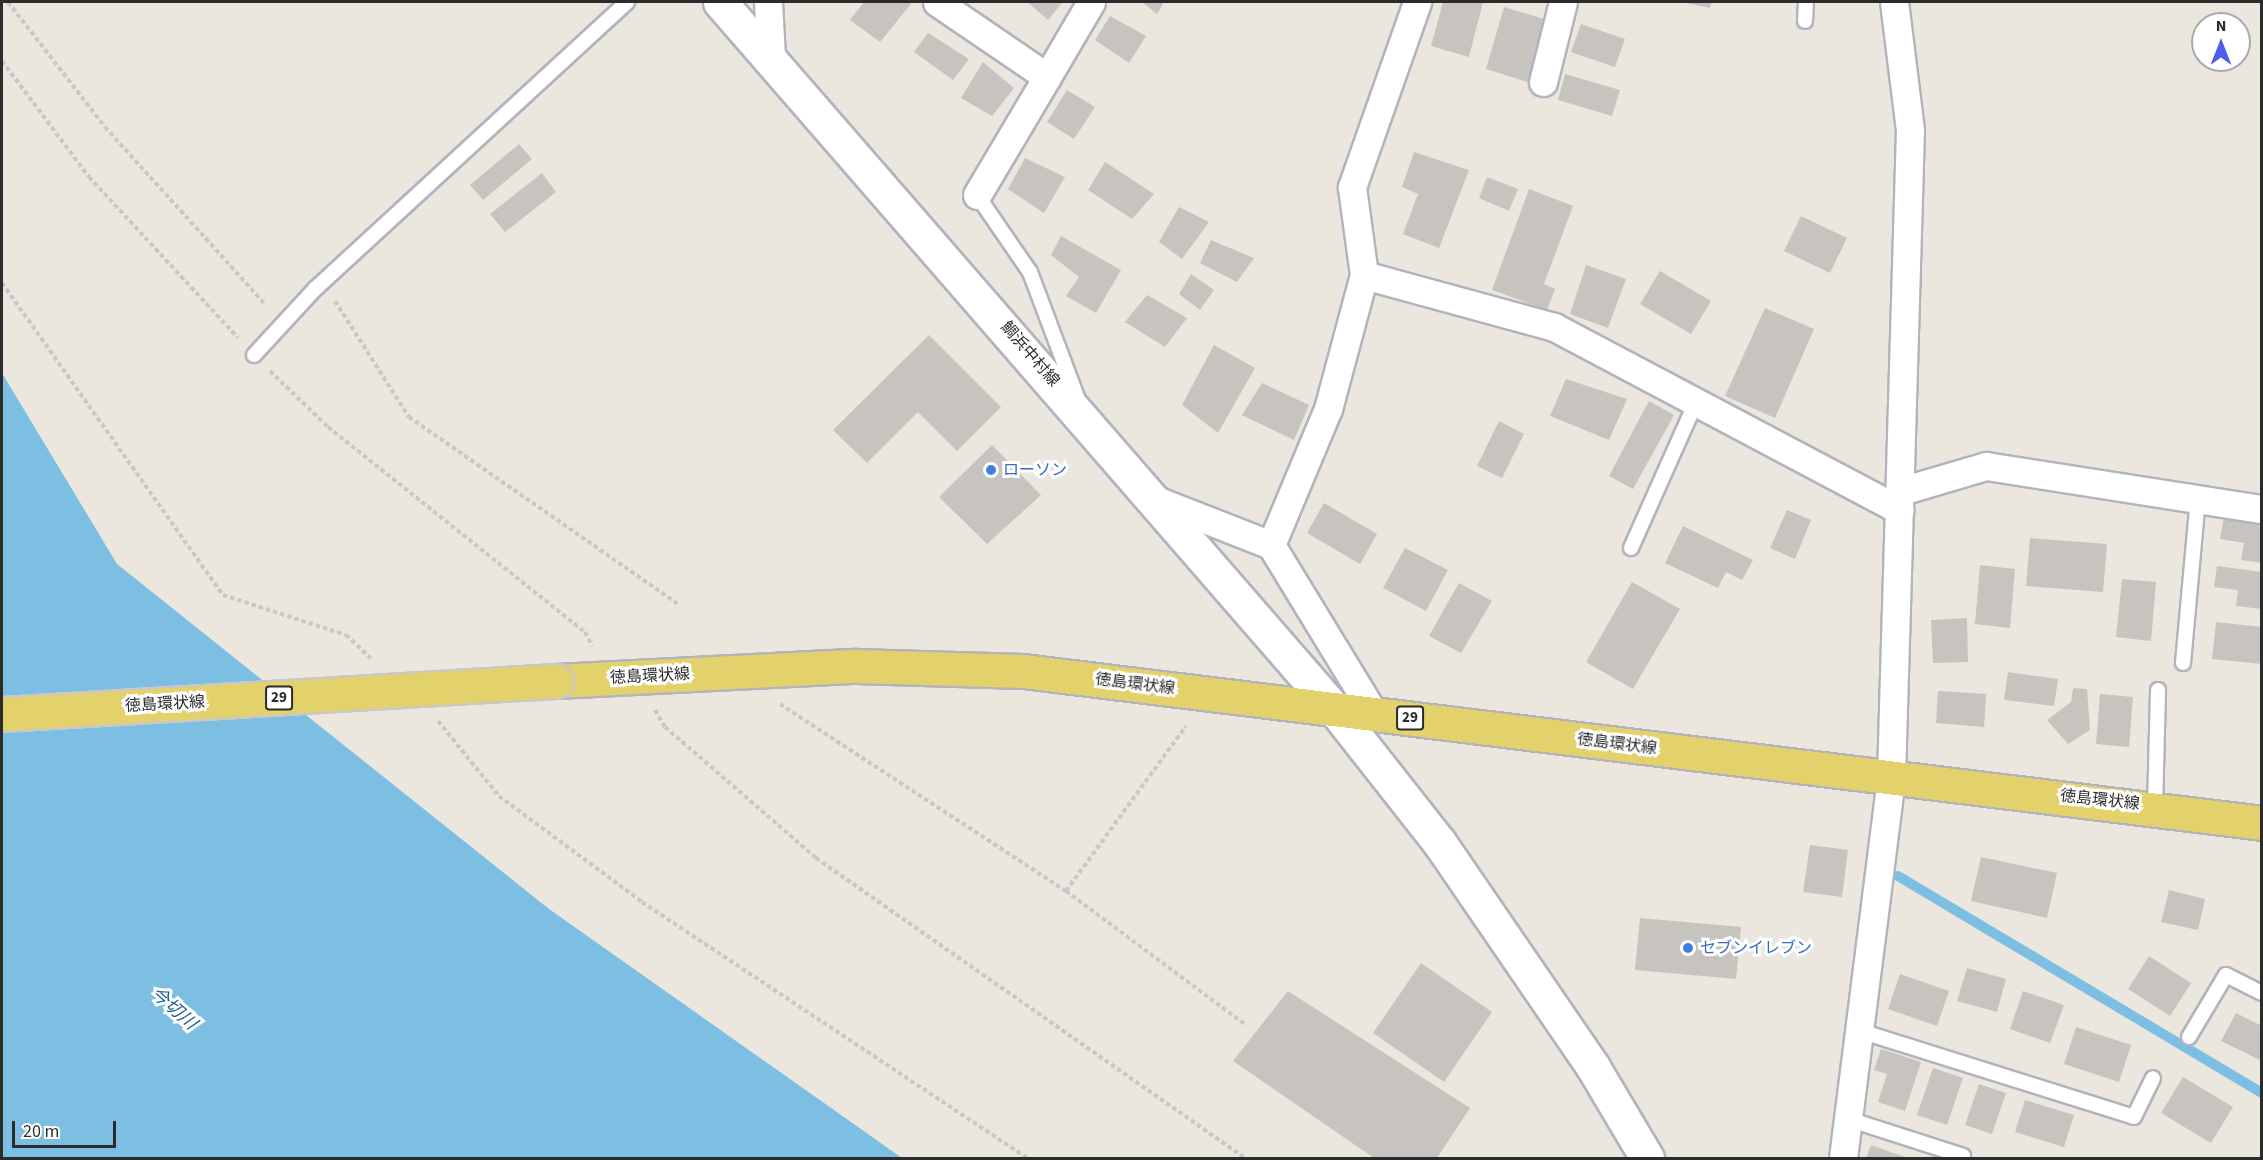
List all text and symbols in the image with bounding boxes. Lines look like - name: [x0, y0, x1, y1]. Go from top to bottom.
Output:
- north arrow: [2191, 12, 2251, 72]
- text: N: [2216, 15, 2226, 37]
- street label: 鯛浜中村線: [997, 318, 1063, 390]
- place label: ローソン: [1003, 460, 1067, 480]
- marker: ローソン: [984, 463, 998, 477]
- street label: 徳島環状線: [610, 664, 690, 688]
- street label: 徳島環状線: [1094, 670, 1176, 698]
- road number: 29: [264, 686, 294, 710]
- street label: 徳島環状線: [125, 692, 205, 716]
- road number: 29: [1395, 706, 1425, 730]
- street label: 徳島環状線: [1576, 730, 1658, 758]
- street label: 徳島環状線: [2059, 786, 2141, 814]
- place label: セブンイレブン: [1700, 938, 1812, 958]
- marker: セブンイレブン: [1681, 941, 1695, 955]
- water label: 今切川: [146, 983, 200, 1035]
- scale bar: [15, 1109, 118, 1147]
- text: 20 m: [23, 1119, 59, 1144]

